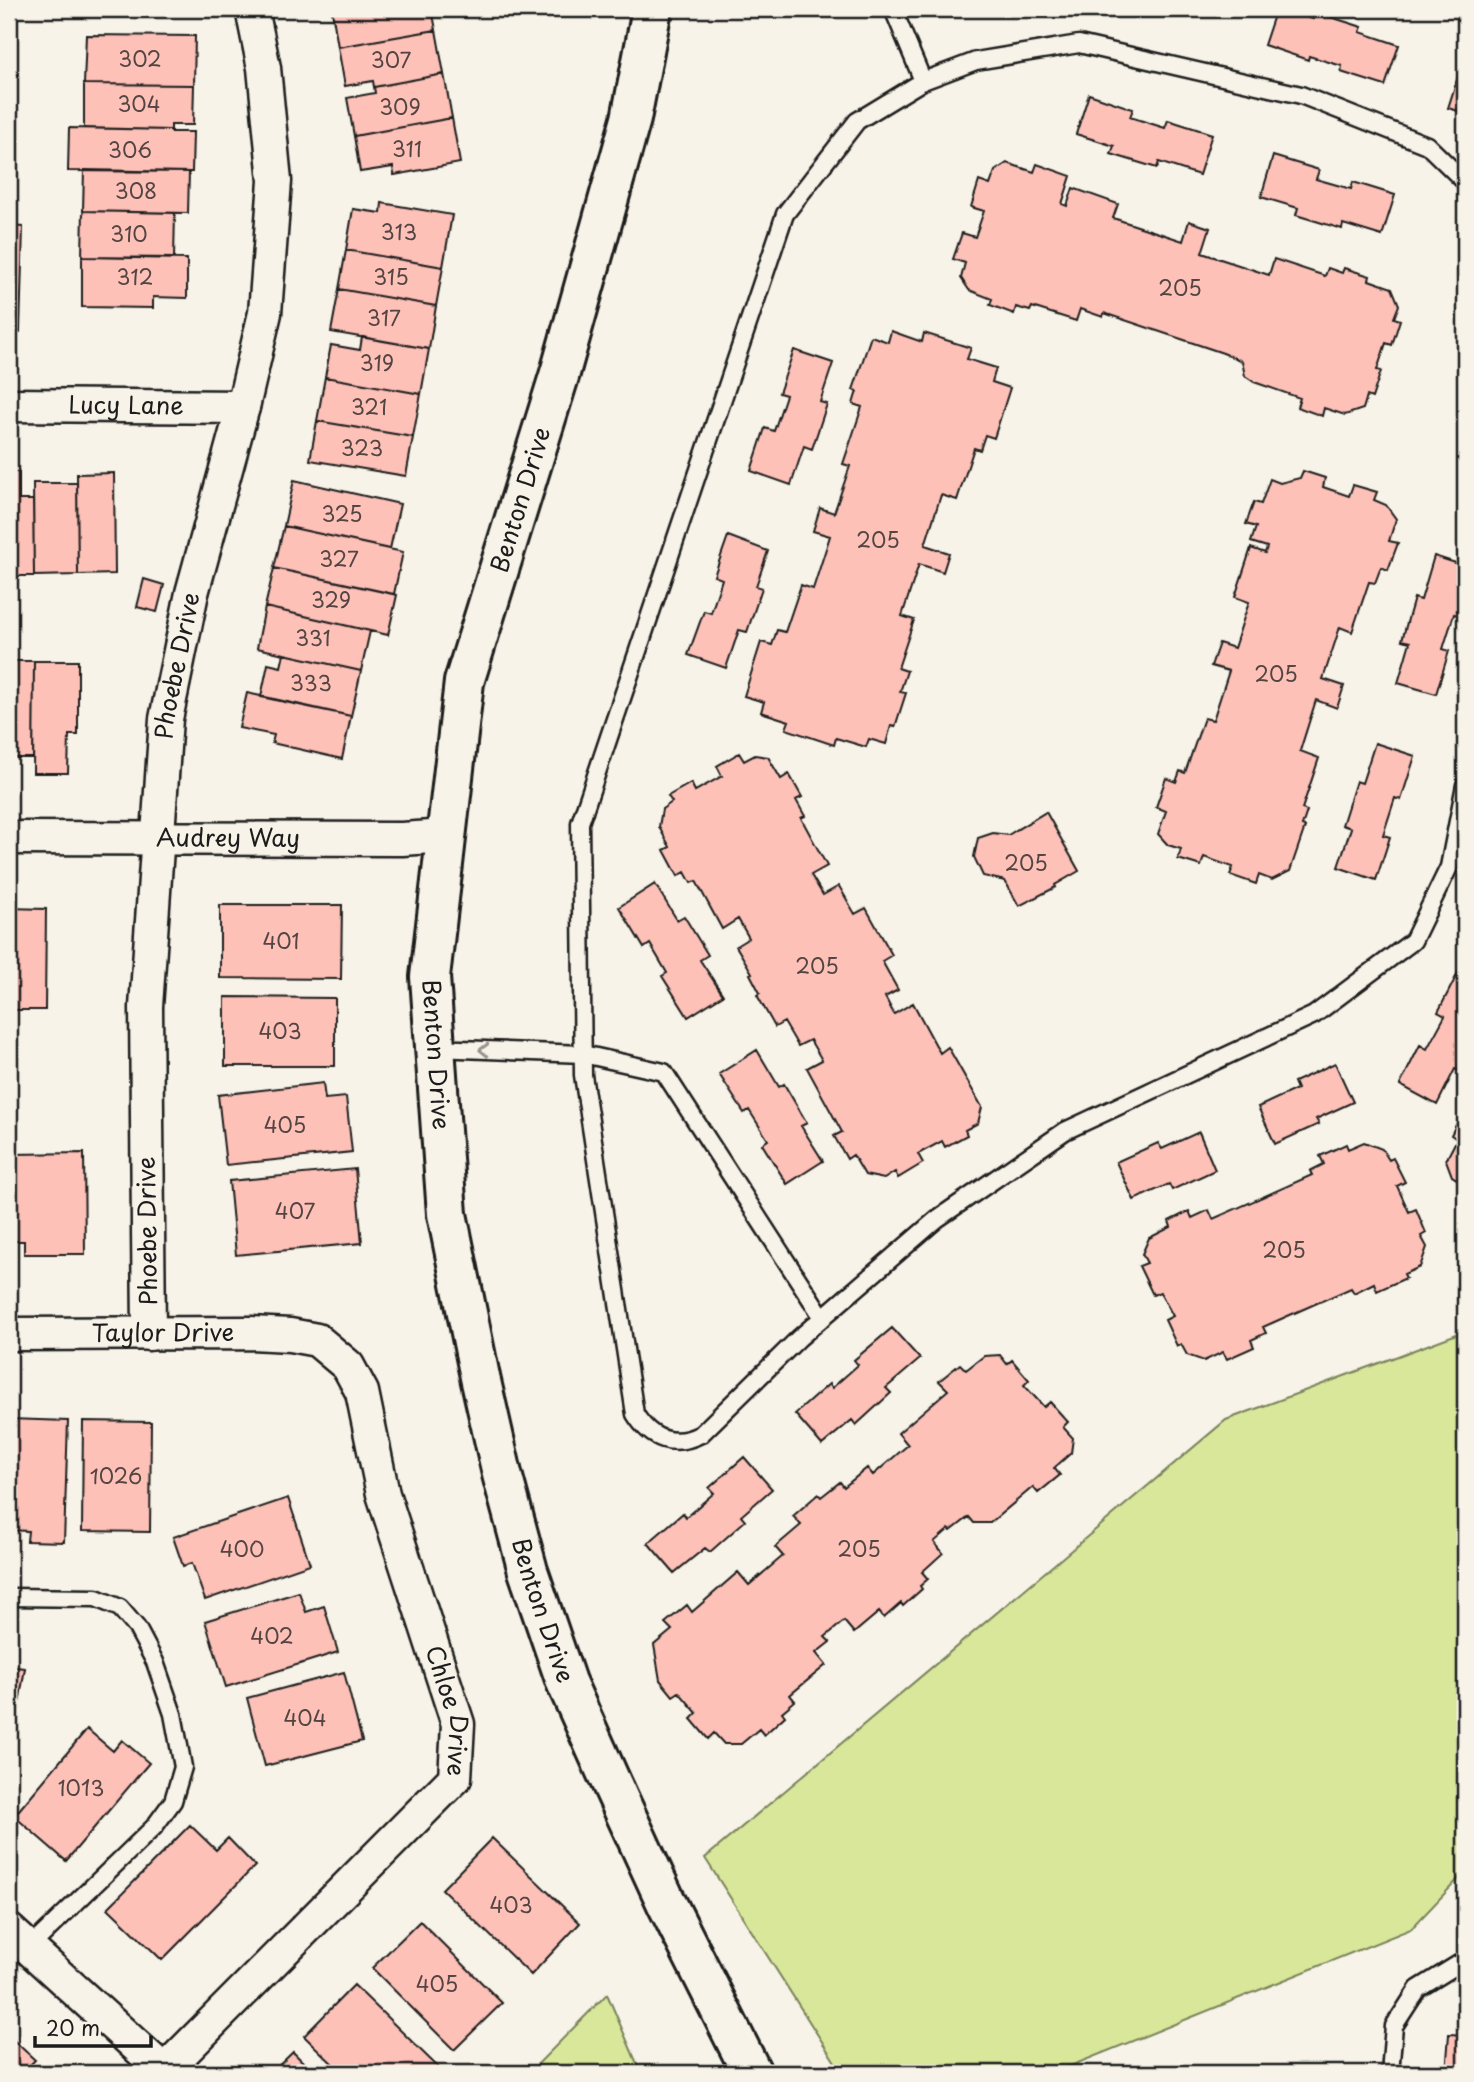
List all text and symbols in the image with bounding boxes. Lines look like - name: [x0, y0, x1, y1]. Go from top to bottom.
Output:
- house number: 302: [118, 42, 162, 74]
- house number: 307: [371, 43, 411, 75]
- house number: 304: [117, 87, 161, 119]
- house number: 309: [379, 90, 421, 122]
- house number: 311: [392, 132, 422, 164]
- house number: 306: [108, 133, 152, 165]
- house number: 308: [115, 174, 157, 206]
- house number: 313: [381, 215, 417, 247]
- house number: 310: [110, 217, 148, 249]
- house number: 312: [117, 260, 153, 292]
- house number: 315: [373, 260, 409, 292]
- house number: 205: [1158, 271, 1202, 303]
- house number: 317: [367, 301, 401, 333]
- house number: 319: [360, 346, 394, 378]
- street label: Lucy Lane: [68, 386, 184, 422]
- house number: 321: [351, 390, 387, 422]
- street label: Benton Drive: [480, 422, 558, 577]
- house number: 323: [341, 431, 383, 463]
- house number: 325: [321, 497, 363, 529]
- house number: 205: [856, 523, 900, 555]
- house number: 327: [319, 542, 359, 574]
- house number: 329: [311, 583, 351, 615]
- street label: Phoebe Drive: [145, 589, 208, 740]
- house number: 331: [295, 621, 331, 653]
- house number: 205: [1254, 657, 1298, 689]
- house number: 333: [290, 666, 332, 698]
- street label: Audrey Way: [156, 818, 300, 855]
- house number: 205: [1004, 846, 1048, 878]
- house number: 401: [262, 924, 300, 956]
- house number: 205: [795, 949, 839, 981]
- street label: Benton Drive: [414, 978, 461, 1131]
- house number: 403: [258, 1014, 302, 1046]
- one-way arrow: [478, 1043, 489, 1058]
- house number: 405: [264, 1108, 306, 1140]
- street label: Phoebe Drive: [127, 1156, 165, 1306]
- house number: 407: [275, 1194, 315, 1226]
- house number: 205: [1262, 1233, 1306, 1265]
- street label: Taylor Drive: [92, 1313, 234, 1350]
- house number: 1026: [90, 1459, 142, 1491]
- house number: 400: [220, 1532, 264, 1564]
- house number: 205: [837, 1532, 881, 1564]
- street label: Benton Drive: [504, 1534, 585, 1687]
- house number: 402: [250, 1619, 294, 1651]
- street label: Chloe Drive: [418, 1640, 478, 1777]
- house number: 404: [283, 1701, 327, 1733]
- house number: 1013: [58, 1771, 104, 1803]
- house number: 403: [489, 1888, 533, 1920]
- house number: 405: [416, 1967, 458, 1999]
- scale bar: [35, 2005, 150, 2049]
- text: 20 m: [46, 2011, 100, 2043]

